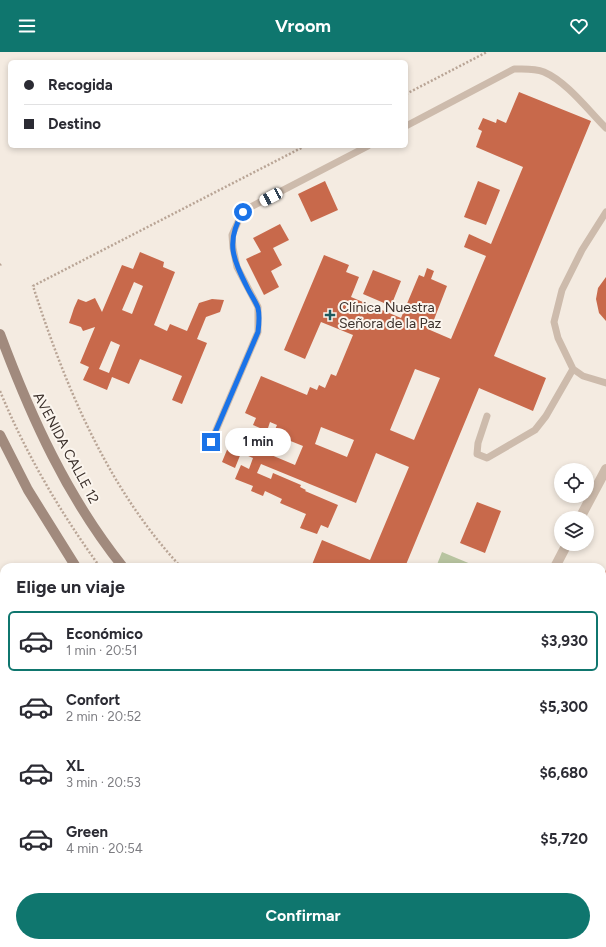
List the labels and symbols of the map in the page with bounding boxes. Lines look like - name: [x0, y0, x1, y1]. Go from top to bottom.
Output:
- car: [258, 186, 284, 208]
- route start: [234, 203, 252, 221]
- place label: Clínica Nuestra Señora de la Paz: [339, 299, 442, 332]
- marker: Clínica Nuestra Señora de la Paz: [324, 309, 336, 321]
- street label: AVENIDA CALLE 12: [29, 389, 103, 507]
- callout: 1 min: [225, 428, 291, 456]
- route end: [202, 433, 220, 451]

